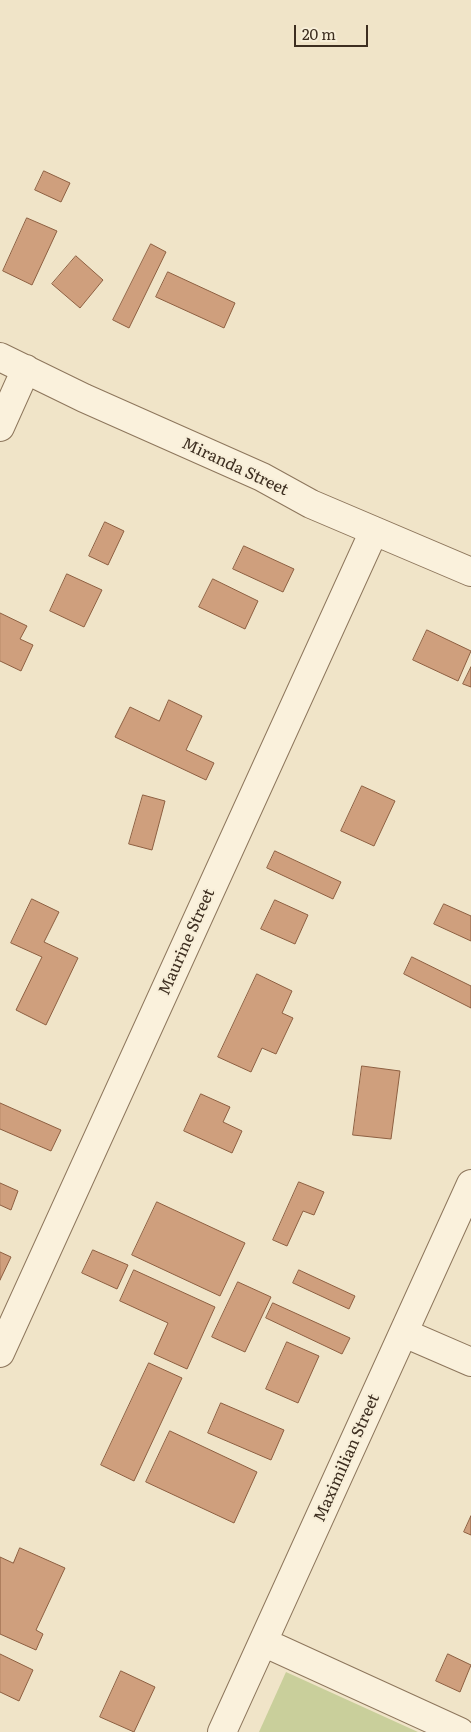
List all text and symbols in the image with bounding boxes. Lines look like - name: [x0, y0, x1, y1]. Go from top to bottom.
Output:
- scale bar: [296, 15, 370, 47]
- text: 20 m: [302, 22, 336, 45]
- street label: Miranda Street: [179, 434, 291, 500]
- street label: Maurine Street: [155, 886, 219, 998]
- street label: Maximilian Street: [310, 1391, 384, 1525]

